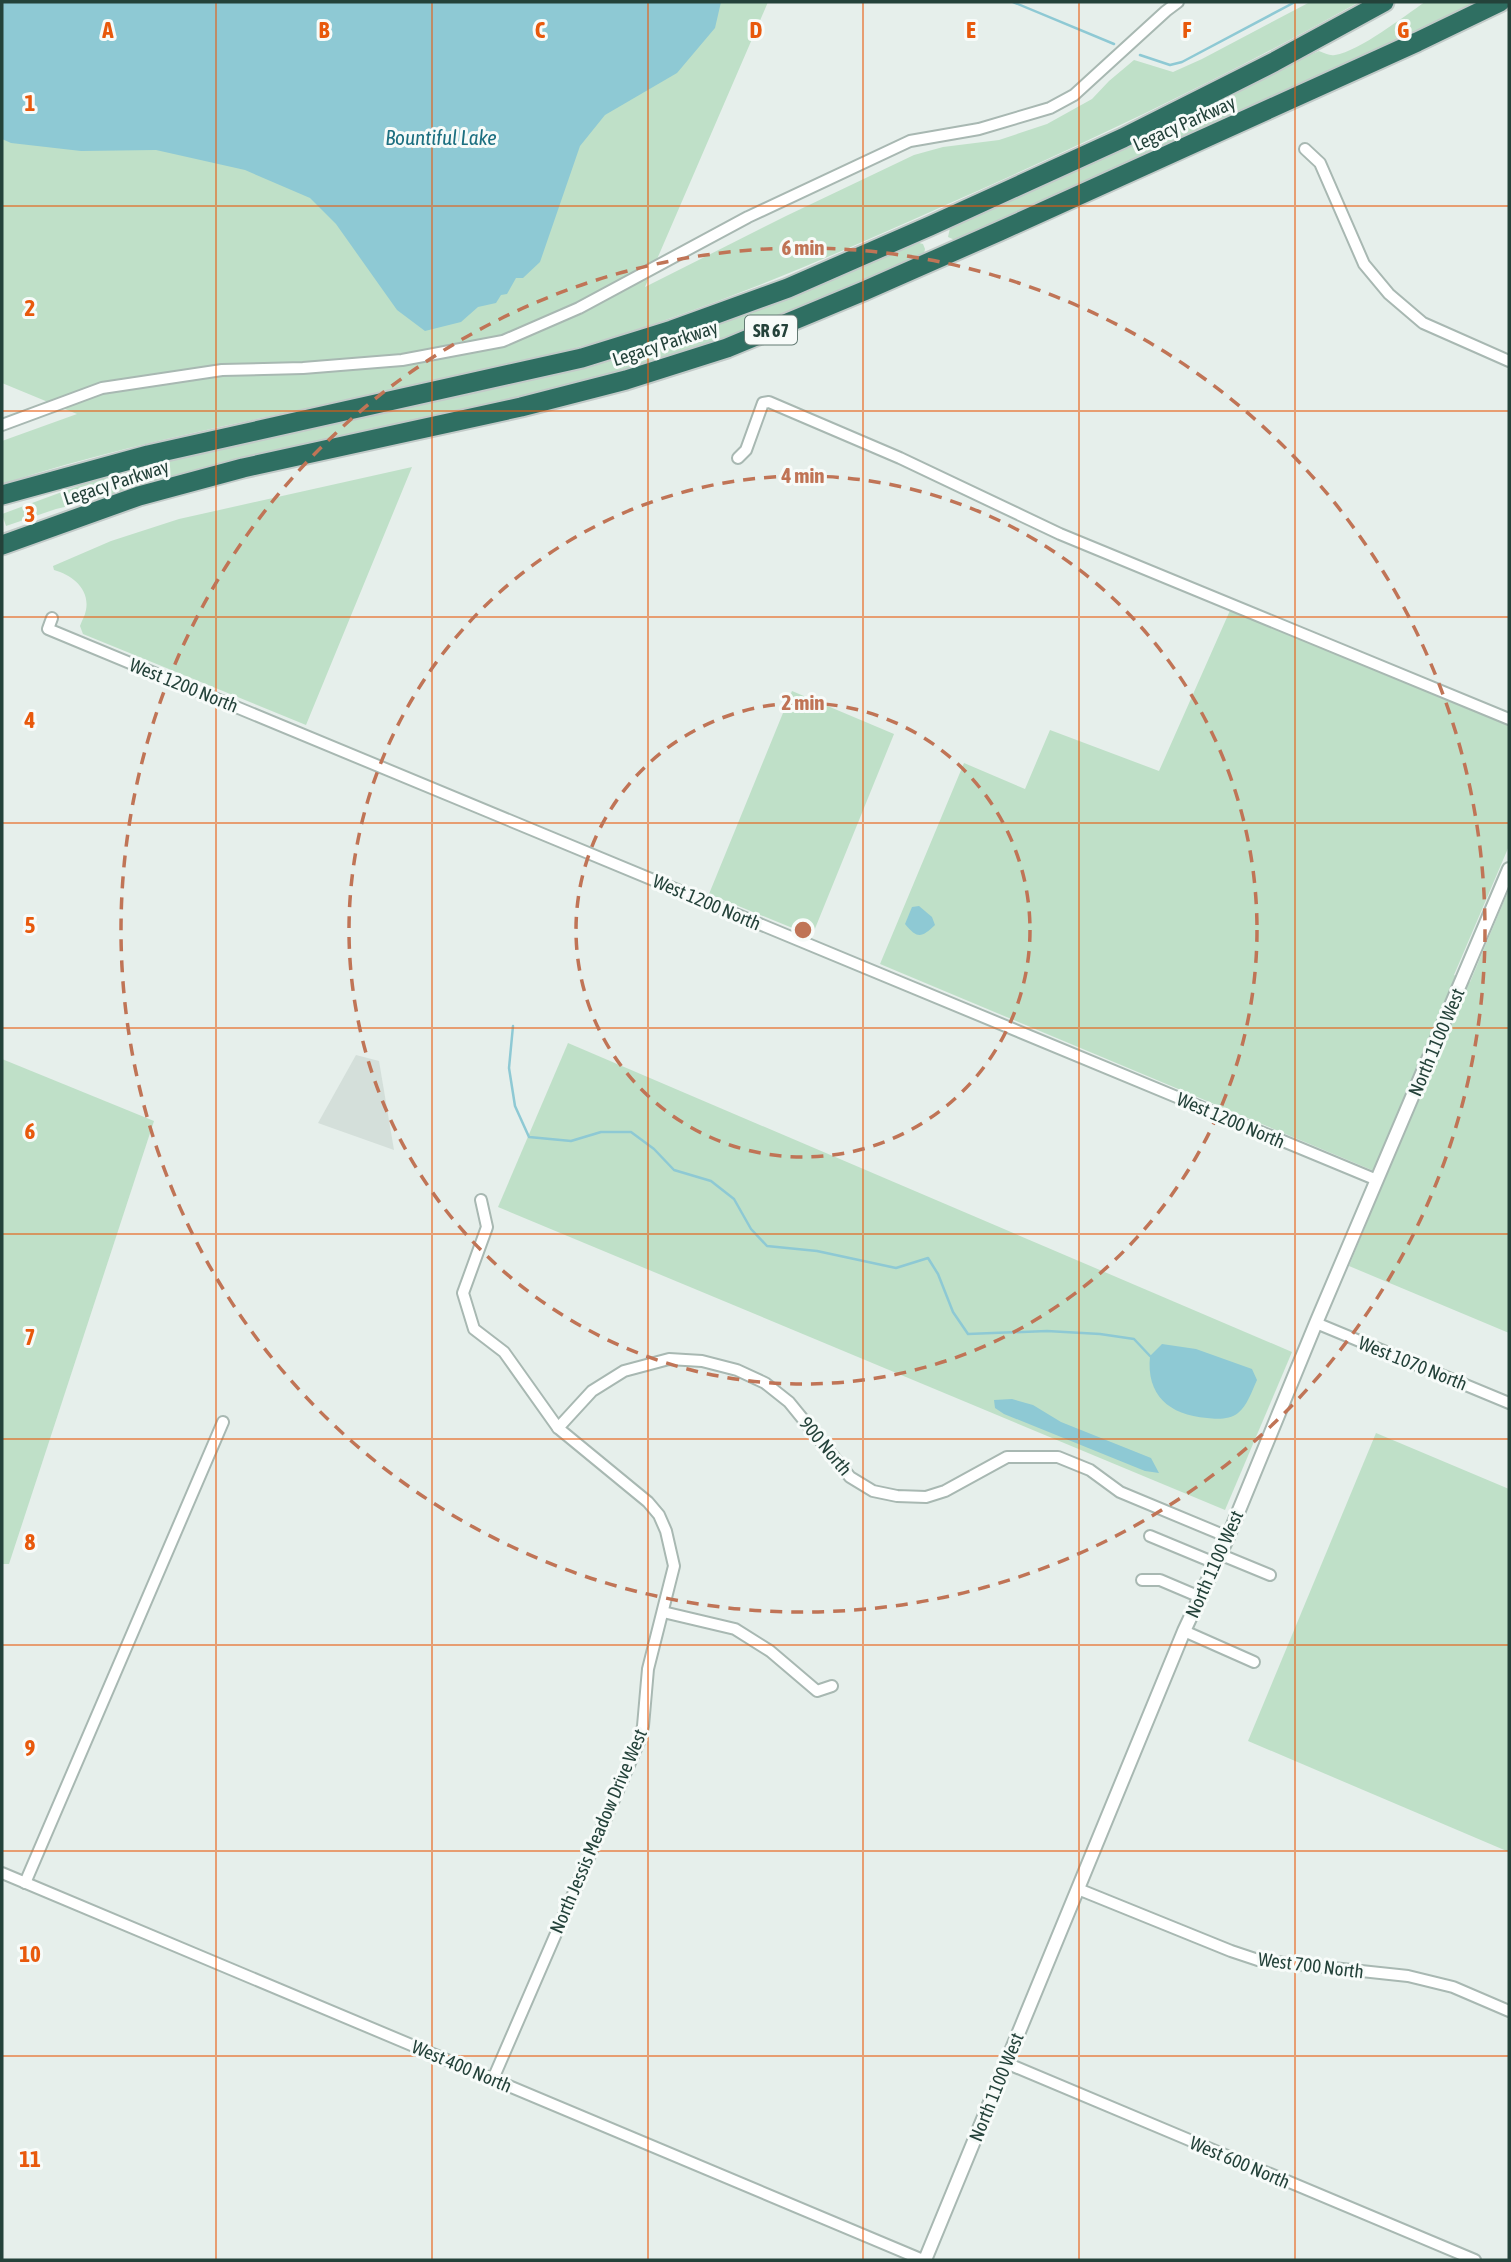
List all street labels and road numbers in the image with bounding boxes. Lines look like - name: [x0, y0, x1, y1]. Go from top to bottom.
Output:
- street label: Legacy Parkway: [1129, 91, 1239, 155]
- street label: Legacy Parkway: [609, 316, 721, 370]
- road number: SR 67: [745, 316, 797, 344]
- street label: Legacy Parkway: [60, 455, 172, 509]
- street label: West 1200 North: [126, 653, 242, 717]
- street label: West 1200 North: [650, 869, 764, 935]
- street label: North 1100 West: [1403, 985, 1469, 1099]
- street label: West 1200 North: [1174, 1087, 1288, 1153]
- street label: West 1070 North: [1355, 1331, 1471, 1395]
- street label: 900 North: [795, 1412, 857, 1480]
- street label: North 1100 West: [1181, 1507, 1247, 1621]
- street label: North Jessis Meadow Drive West: [545, 1725, 651, 1937]
- street label: West 700 North: [1257, 1948, 1365, 1982]
- street label: North 1100 West: [964, 2029, 1028, 2145]
- street label: West 400 North: [409, 2035, 515, 2097]
- street label: West 600 North: [1187, 2131, 1293, 2193]

